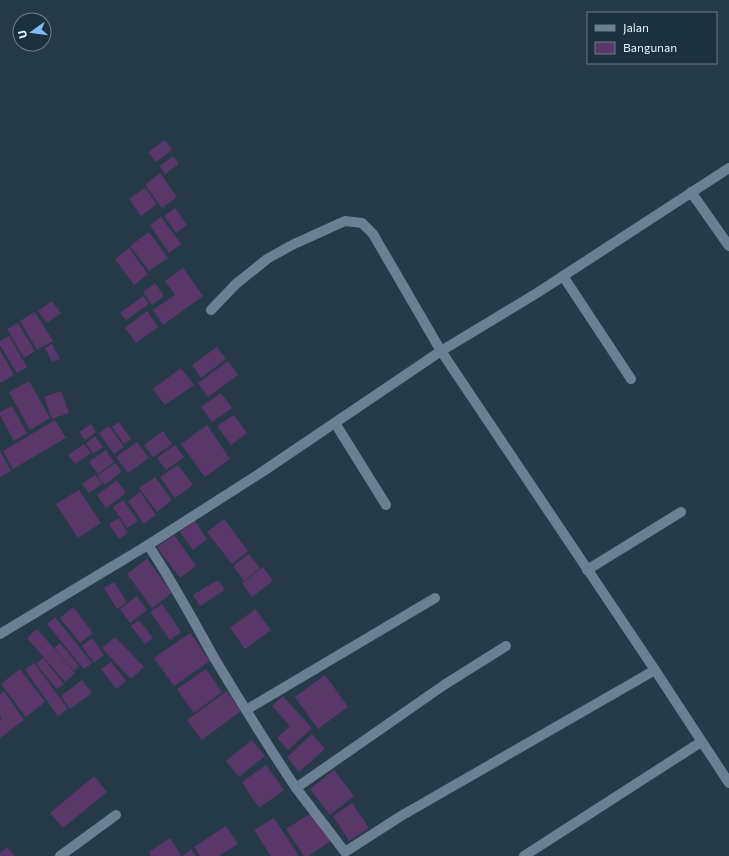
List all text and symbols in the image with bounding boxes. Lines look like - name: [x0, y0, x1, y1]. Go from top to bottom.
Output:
- north arrow: [12, 12, 52, 52]
- legend: [587, 12, 717, 64]
- text: Jalan: [623, 20, 649, 35]
- text: U: [15, 29, 29, 40]
- text: Bangunan: [623, 40, 677, 54]

